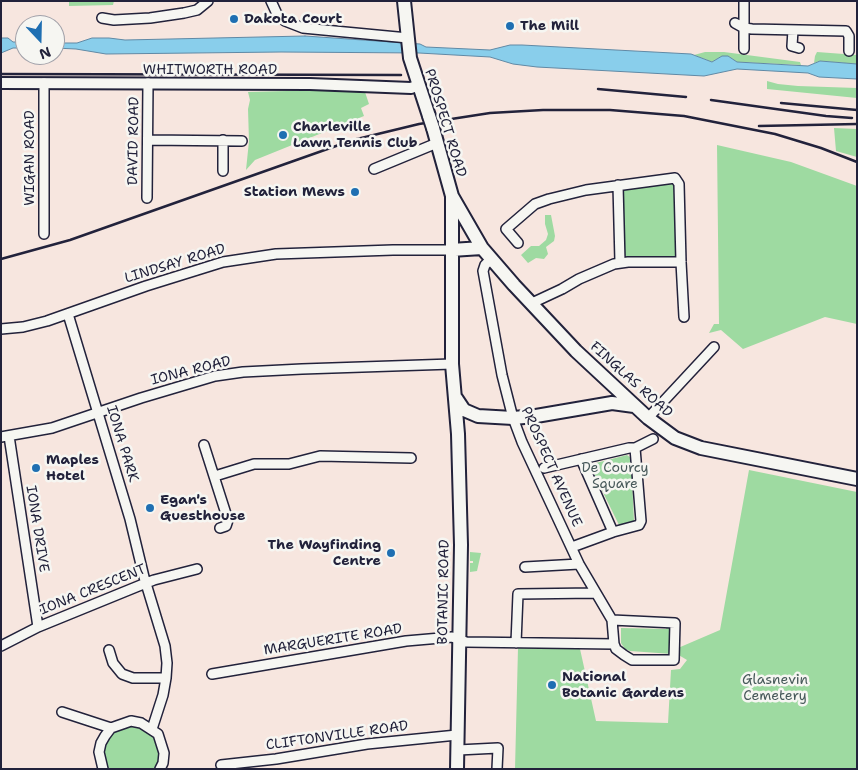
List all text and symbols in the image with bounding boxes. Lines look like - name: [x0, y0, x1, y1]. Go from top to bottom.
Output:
- place label: Dakota Court: [244, 11, 342, 27]
- marker: Dakota Court: [228, 13, 240, 25]
- north arrow: [15, 15, 65, 65]
- place label: The Mill: [520, 18, 579, 34]
- marker: The Mill: [504, 20, 516, 32]
- text: N: [37, 43, 53, 63]
- street label: WHITWORTH ROAD: [143, 62, 277, 78]
- street label: PROSPECT ROAD: [421, 67, 469, 179]
- street label: DAVID ROAD: [125, 97, 143, 185]
- street label: WIGAN ROAD: [22, 110, 38, 206]
- place label: Charleville Lawn Tennis Club: [293, 119, 417, 152]
- marker: Charleville Lawn Tennis Club: [277, 129, 289, 141]
- place label: Station Mews: [244, 184, 345, 200]
- marker: Station Mews: [349, 186, 361, 198]
- street label: LINDSAY ROAD: [123, 241, 227, 287]
- street label: FINGLAS ROAD: [586, 339, 676, 421]
- street label: IONA ROAD: [149, 353, 233, 389]
- street label: IONA PARK: [102, 404, 142, 484]
- street label: PROSPECT AVENUE: [517, 404, 585, 530]
- place label: Maples Hotel: [46, 452, 99, 484]
- park label: De Courcy Square: [581, 460, 649, 492]
- marker: Maples Hotel: [30, 462, 42, 474]
- street label: IONA DRIVE: [22, 484, 52, 574]
- place label: Egan's Guesthouse: [160, 492, 245, 524]
- marker: Egan's Guesthouse: [144, 502, 156, 514]
- place label: The Wayfinding Centre: [268, 537, 381, 570]
- street label: BOTANIC ROAD: [435, 539, 453, 645]
- marker: The Wayfinding Centre: [385, 547, 397, 559]
- street label: IONA CRESCENT: [38, 561, 148, 619]
- street label: MARGUERITE ROAD: [263, 621, 403, 659]
- place label: National Botanic Gardens: [562, 669, 684, 702]
- park label: Glasnevin Cemetery: [742, 672, 808, 704]
- marker: National Botanic Gardens: [546, 679, 558, 691]
- street label: CLIFTONVILLE ROAD: [265, 718, 409, 754]

